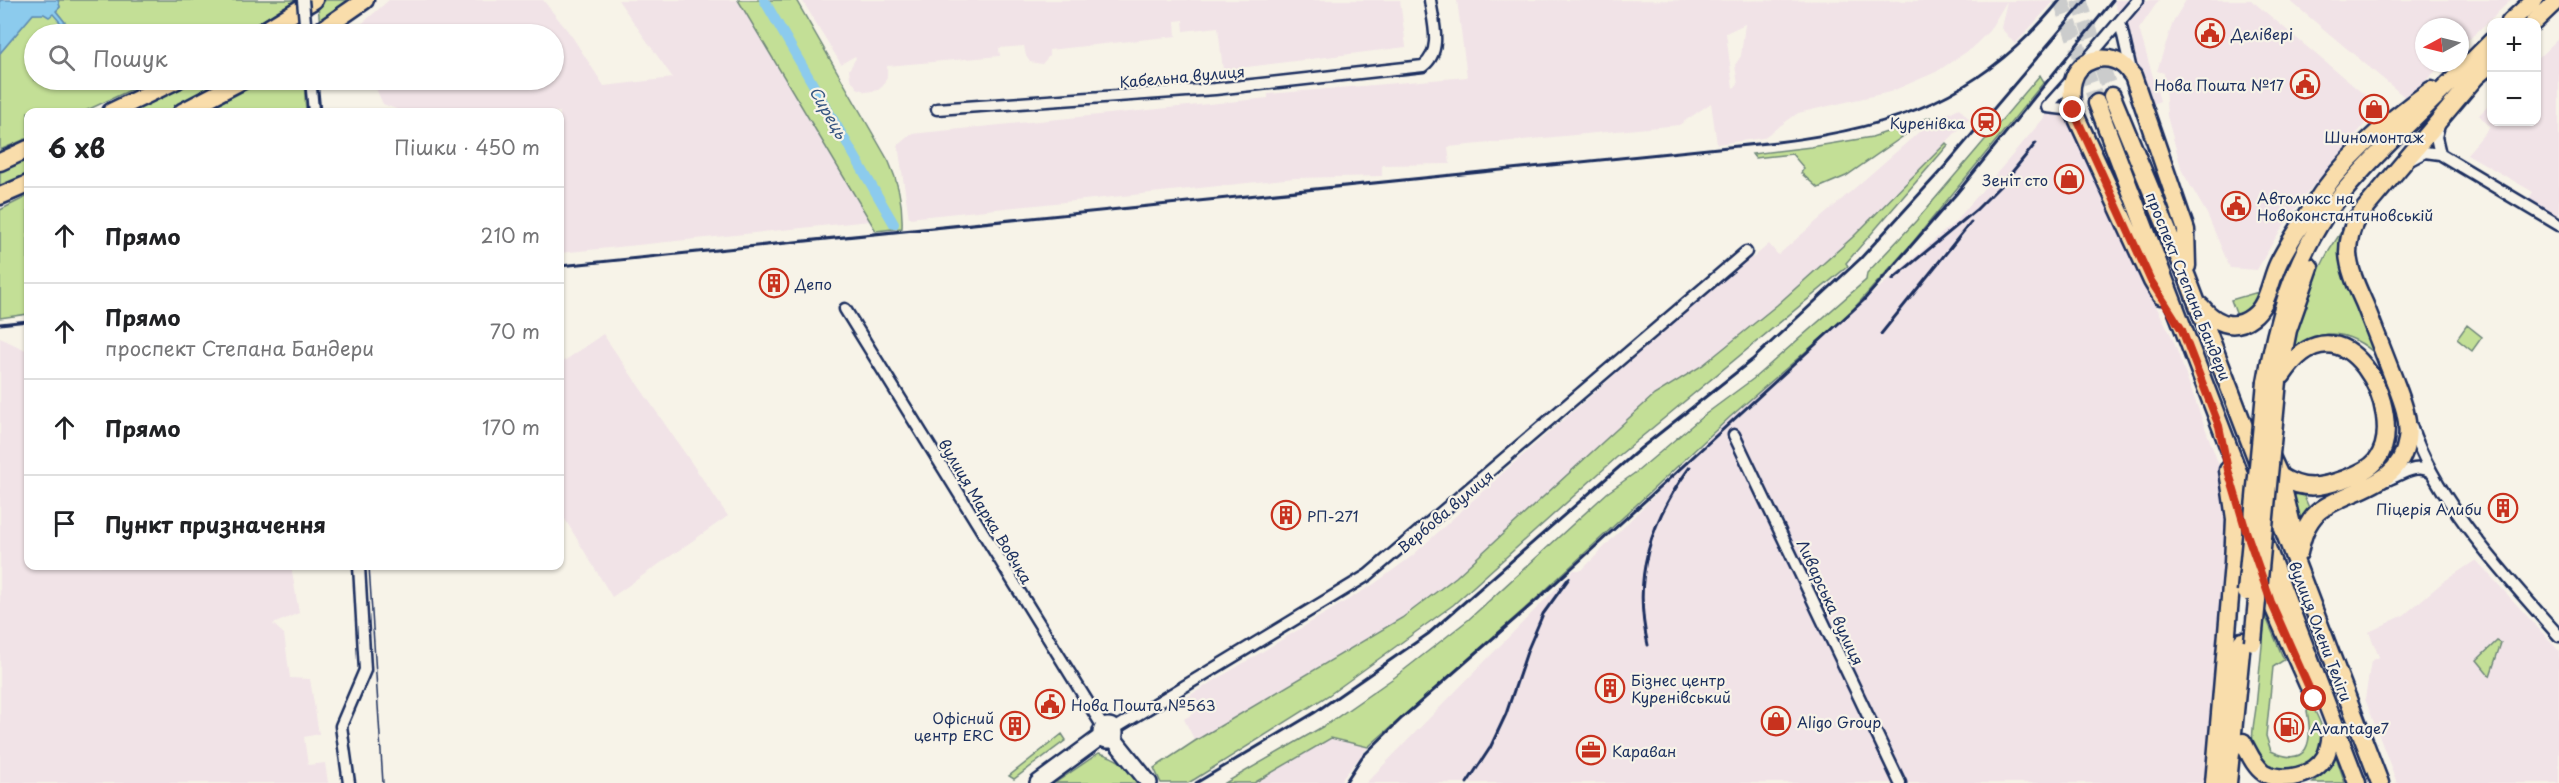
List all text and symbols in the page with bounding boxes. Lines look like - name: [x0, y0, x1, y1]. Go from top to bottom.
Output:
- public building icon: Делівері: [2194, 17, 2226, 49]
- north arrow: [2415, 18, 2469, 72]
- map controls: [2487, 18, 2541, 126]
- button: +: [2487, 18, 2541, 72]
- place label: Делівері: [2230, 22, 2293, 45]
- search box: [24, 24, 564, 90]
- icon: search: [45, 41, 78, 74]
- text: Пошук: [93, 41, 168, 74]
- street label: Кабельна вулиця: [1118, 59, 1246, 93]
- public building icon: Нова Пошта №17: [2289, 68, 2321, 100]
- button: −: [2487, 72, 2541, 126]
- place label: Нова Пошта №17: [2154, 73, 2284, 96]
- water label: Сирець: [804, 81, 854, 144]
- shop icon: Шиномонтаж: [2358, 93, 2390, 125]
- route end: [2059, 96, 2085, 122]
- station icon: Куренівка: [1970, 106, 2002, 138]
- place label: Куренівка: [1889, 111, 1966, 134]
- place label: Шиномонтаж: [2324, 125, 2424, 148]
- text: 6 хв: [48, 128, 105, 167]
- text: Пішки · 450 m: [394, 132, 540, 162]
- shop icon: Зеніт сто: [2053, 163, 2085, 195]
- place label: Зеніт сто: [1982, 168, 2048, 191]
- place label: Автолюкс на Новоконстантиновській: [2257, 186, 2433, 226]
- street label: проспект Степана Бандери: [2141, 188, 2237, 384]
- public building icon: Автолюкс на Новоконстантиновській: [2220, 190, 2252, 222]
- icon: ahead: [48, 219, 81, 252]
- text: Прямо: [105, 219, 180, 252]
- text: 210 m: [481, 220, 540, 250]
- building icon: Депо: [758, 267, 790, 299]
- place label: Депо: [794, 272, 832, 295]
- text: Прямо: [105, 300, 180, 333]
- icon: ahead: [48, 315, 81, 348]
- text: 70 m: [490, 316, 540, 346]
- text: проспект Степана Бандери: [105, 333, 374, 363]
- icon: ahead: [48, 411, 81, 444]
- text: Прямо: [105, 411, 180, 444]
- text: 170 m: [482, 412, 540, 442]
- street label: вулиця Марка Вовчка: [933, 434, 1039, 588]
- street label: Вербова вулиця: [1392, 464, 1498, 558]
- building icon: Піцерія Алиби: [2487, 492, 2519, 524]
- place label: Піцерія Алиби: [2376, 497, 2482, 520]
- building icon: РП-271: [1270, 499, 1302, 531]
- place label: РП-271: [1307, 504, 1359, 527]
- icon: arrive: [48, 507, 81, 540]
- text: Пункт призначення: [105, 507, 326, 540]
- street label: Ливарська вулиця: [1792, 535, 1870, 669]
- street label: вулиця Олени Теліги: [2284, 557, 2358, 705]
- place label: Бізнес центр Куренівський: [1631, 668, 1731, 708]
- building icon: Бізнес центр Куренівський: [1594, 672, 1626, 704]
- route start: [2300, 685, 2326, 711]
- public building icon: Нова Пошта №563: [1034, 688, 1066, 720]
- place label: Нова Пошта №563: [1071, 693, 1216, 716]
- shop icon: Aligo Group: [1760, 705, 1792, 737]
- place label: Офісний центр ERC: [914, 706, 994, 746]
- building icon: Офісний центр ERC: [999, 710, 1031, 742]
- place label: Aligo Group: [1797, 710, 1881, 733]
- fuel station icon: Avantage7: [2273, 711, 2305, 743]
- place label: Avantage7: [2310, 716, 2390, 739]
- office icon: Караван: [1575, 734, 1607, 766]
- place label: Караван: [1612, 739, 1676, 762]

